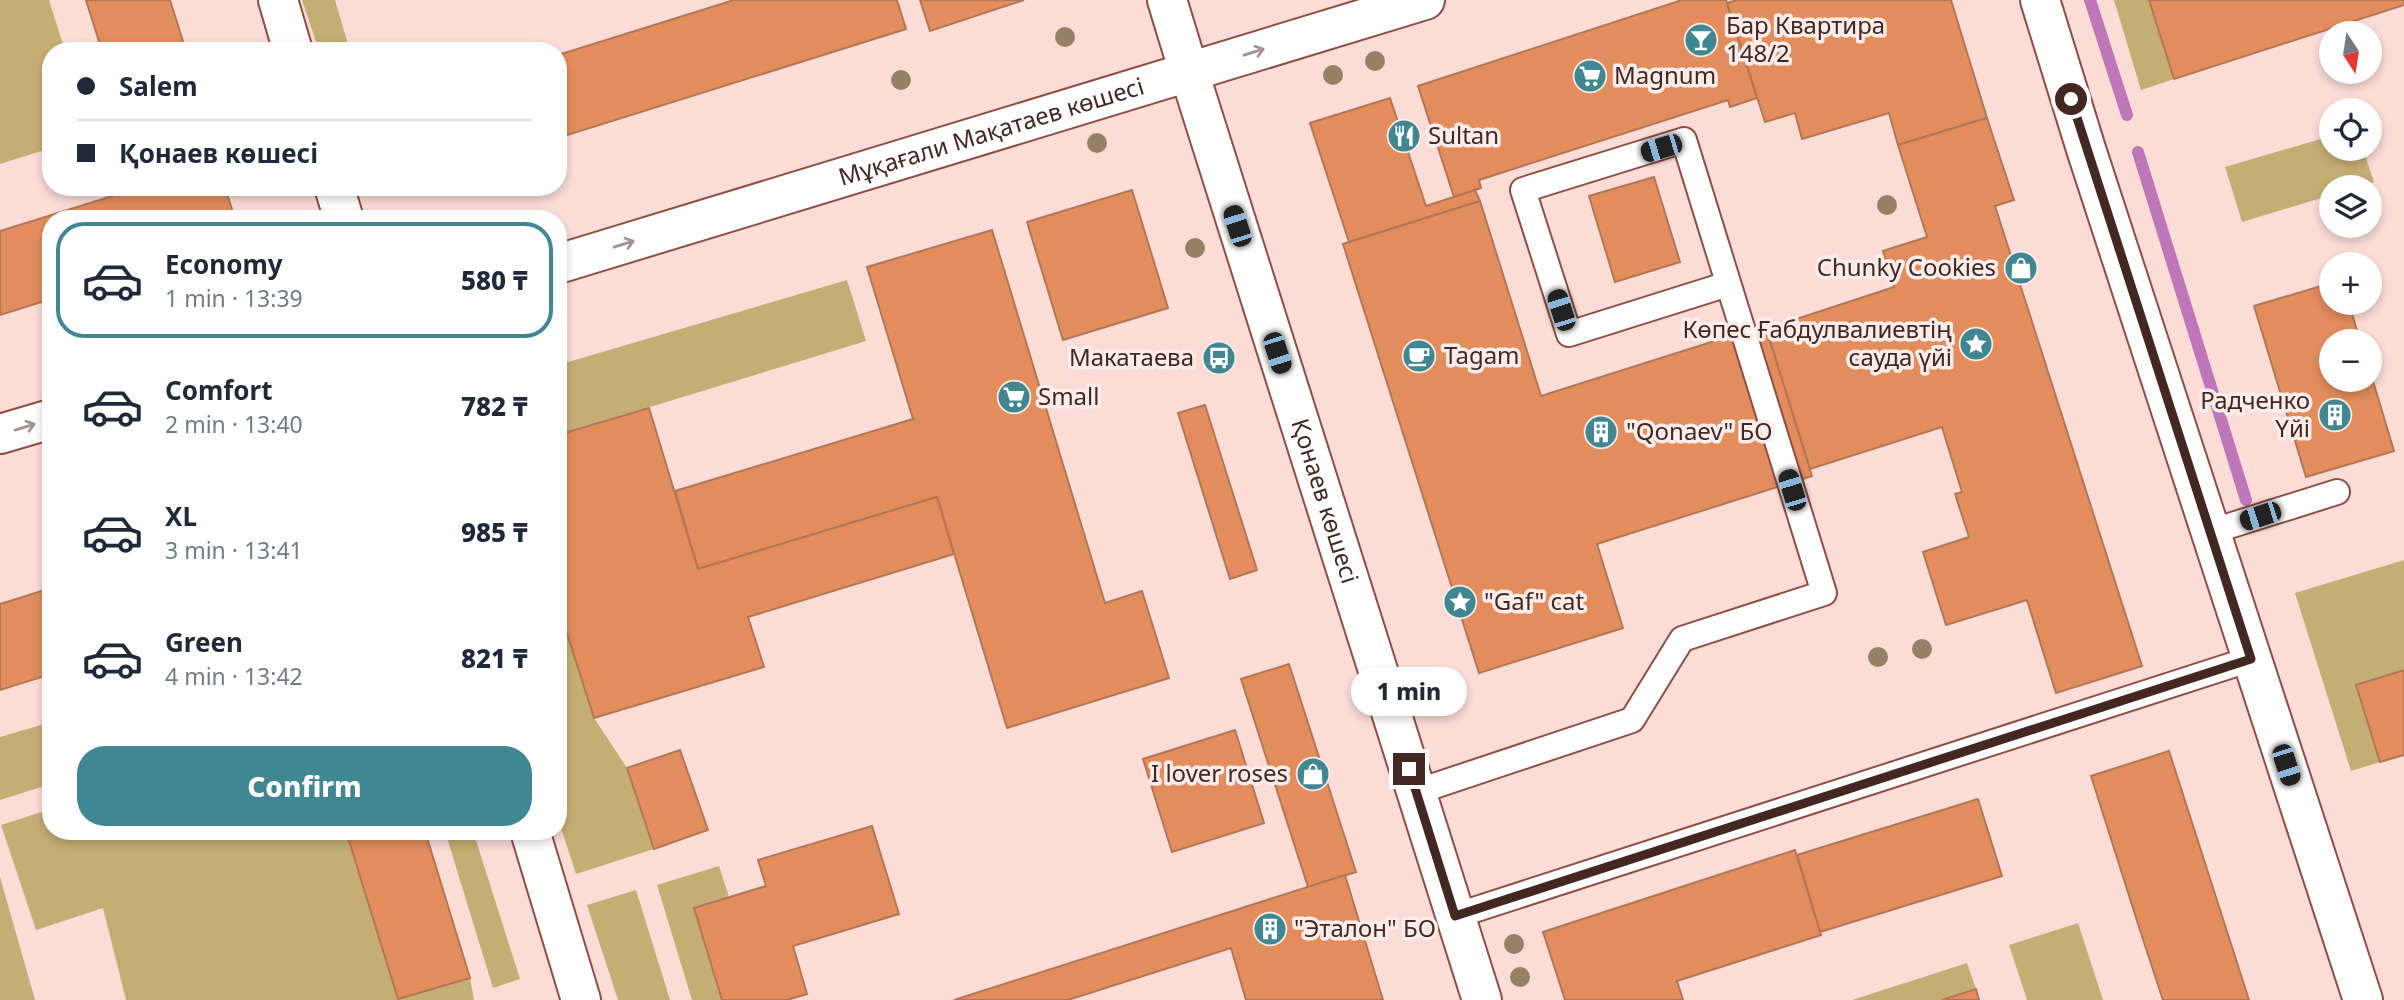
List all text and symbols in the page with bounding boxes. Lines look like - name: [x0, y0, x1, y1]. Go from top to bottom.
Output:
- place label: Бар Квартира 148/2: [1726, 8, 1885, 69]
- bar icon: Бар Квартира 148/2: [1682, 21, 1720, 59]
- north arrow: [2319, 21, 2382, 84]
- map controls: [2319, 21, 2382, 392]
- one-way arrow: [1243, 45, 1265, 58]
- supermarket icon: Magnum: [1571, 57, 1609, 95]
- place label: Magnum: [1614, 58, 1716, 91]
- text: Salem: [119, 68, 198, 104]
- street label: Мұқағали Мақатаев көшесі: [834, 69, 1148, 193]
- route start: [2055, 83, 2087, 115]
- button: locate: [2319, 98, 2382, 161]
- restaurant icon: Sultan: [1385, 117, 1423, 155]
- place label: Sultan: [1428, 118, 1499, 151]
- car: [1638, 132, 1685, 164]
- text: Қонаев көшесі: [119, 135, 318, 171]
- button: layers: [2319, 175, 2382, 238]
- car: [1221, 203, 1254, 249]
- one-way arrow: [612, 237, 634, 250]
- text: Economy: [165, 246, 283, 282]
- icon: car: [81, 249, 144, 312]
- shop icon: Chunky Cookies: [2002, 249, 2040, 287]
- place label: Chunky Cookies: [1817, 250, 1996, 283]
- button: +: [2319, 252, 2382, 315]
- text: 580 ₸: [461, 262, 528, 298]
- text: 1 min · 13:39: [165, 282, 303, 314]
- car: [1545, 287, 1578, 333]
- place label: Көпес Ғабдулвалиевтің сауда үйі: [1683, 312, 1952, 373]
- place icon: Көпес Ғабдулвалиевтің сауда үйі: [1957, 325, 1995, 363]
- button: −: [2319, 329, 2382, 392]
- car: [1261, 330, 1294, 376]
- cafe icon: Tagam: [1400, 337, 1438, 375]
- place label: Tagam: [1444, 338, 1520, 371]
- bus stop icon: Макатаева: [1200, 339, 1238, 377]
- place label: Макатаева: [1069, 340, 1194, 373]
- text: Comfort: [165, 372, 273, 408]
- icon: car: [81, 375, 144, 438]
- supermarket icon: Small: [995, 378, 1033, 416]
- place label: Small: [1038, 379, 1099, 412]
- place label: Радченко Үйі: [2200, 383, 2310, 444]
- text: 782 ₸: [461, 388, 528, 424]
- building icon: Радченко Үйі: [2316, 396, 2354, 434]
- text: 2 min · 13:40: [165, 408, 303, 440]
- building icon: "Qonaev" БО: [1582, 413, 1620, 451]
- street label: Қонаев көшесі: [1284, 414, 1367, 587]
- place label: "Qonaev" БО: [1626, 414, 1773, 447]
- one-way arrow: [14, 419, 36, 432]
- car: [1776, 467, 1809, 513]
- text: XL: [165, 498, 197, 534]
- car: [2237, 500, 2284, 532]
- icon: car: [81, 501, 144, 564]
- text: 985 ₸: [461, 514, 528, 550]
- text: 3 min · 13:41: [165, 534, 303, 566]
- place icon: "Gaf" cat: [1441, 583, 1479, 621]
- place label: "Gaf" cat: [1484, 584, 1584, 617]
- text: Green: [165, 624, 243, 660]
- icon: car: [81, 627, 144, 690]
- text: 821 ₸: [461, 640, 528, 676]
- text: 4 min · 13:42: [165, 660, 303, 692]
- callout: 1 min: [1351, 668, 1467, 716]
- text: 1 min: [1377, 675, 1441, 707]
- car: [2270, 742, 2303, 788]
- button: Confirm: [77, 746, 532, 826]
- route end: [1393, 753, 1425, 785]
- shop icon: I lover roses: [1294, 755, 1332, 793]
- place label: I lover roses: [1151, 756, 1288, 789]
- building icon: "Эталон" БО: [1251, 910, 1289, 948]
- place label: "Эталон" БО: [1294, 911, 1436, 944]

